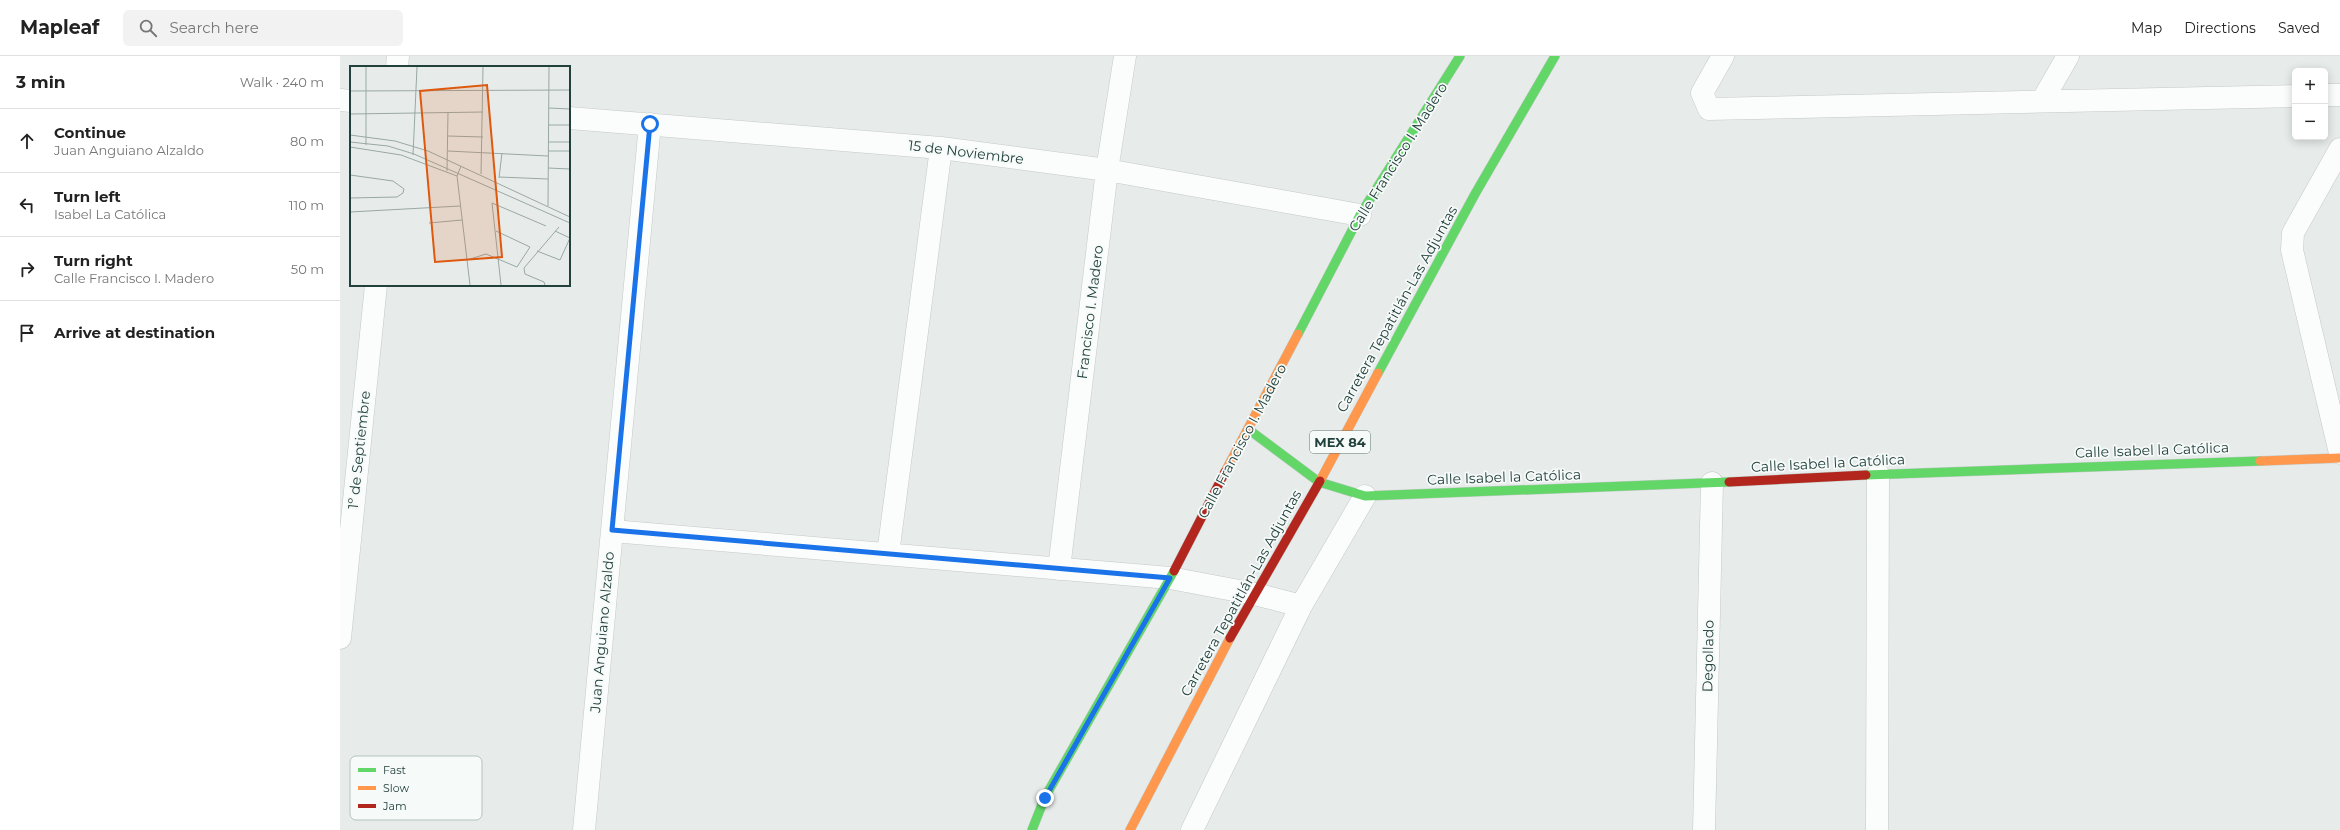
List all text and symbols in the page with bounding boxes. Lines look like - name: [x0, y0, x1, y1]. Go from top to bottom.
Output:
- search box: [123, 10, 403, 46]
- text: Mapleaf: [20, 16, 99, 39]
- icon: search: [137, 17, 159, 39]
- text: Search here: [169, 18, 259, 37]
- text: Map: [2131, 19, 2162, 37]
- text: Directions: [2184, 19, 2256, 37]
- text: Saved: [2278, 19, 2320, 37]
- inset map: [350, 66, 570, 286]
- map controls: [2292, 68, 2328, 140]
- button: +: [2292, 68, 2328, 104]
- text: 3 min: [16, 72, 66, 92]
- text: Walk · 240 m: [240, 74, 324, 90]
- street label: Calle Francisco I. Madero: [1345, 79, 1451, 235]
- button: −: [2292, 104, 2328, 140]
- route start: [641, 115, 659, 133]
- text: Continue: [54, 123, 126, 142]
- icon: ahead: [16, 130, 38, 152]
- text: 80 m: [290, 133, 324, 149]
- street label: 15 de Noviembre: [907, 136, 1025, 168]
- text: Juan Anguiano Alzaldo: [54, 142, 204, 158]
- text: Turn left: [54, 187, 121, 206]
- icon: left: [16, 194, 38, 216]
- text: 110 m: [289, 197, 324, 213]
- street label: Carretera Tepatitlán-Las Adjuntas: [1333, 202, 1461, 415]
- text: Isabel La Católica: [54, 206, 166, 222]
- street label: Francisco I. Madero: [1073, 244, 1107, 380]
- text: Turn right: [54, 251, 133, 270]
- icon: right: [16, 258, 38, 280]
- text: 50 m: [291, 261, 324, 277]
- text: Calle Francisco I. Madero: [54, 270, 214, 286]
- icon: arrive: [16, 322, 38, 344]
- text: Arrive at destination: [54, 323, 215, 342]
- street label: Calle Francisco I. Madero: [1194, 360, 1291, 521]
- street label: 1º de Septiembre: [344, 390, 374, 510]
- road number: MEX 84: [1310, 431, 1370, 453]
- street label: Calle Isabel la Católica: [2075, 438, 2229, 462]
- street label: Calle Isabel la Católica: [1751, 450, 1905, 476]
- street label: Calle Isabel la Católica: [1427, 465, 1581, 489]
- street label: Carretera Tepatitlán-Las Adjuntas: [1177, 486, 1305, 699]
- street label: Juan Anguiano Alzaldo: [586, 551, 618, 714]
- street label: Degollado: [1698, 619, 1718, 692]
- legend: [350, 756, 482, 820]
- text: Fast: [383, 763, 407, 777]
- text: Slow: [383, 781, 409, 795]
- route end: [1036, 789, 1054, 807]
- text: Jam: [382, 799, 407, 813]

